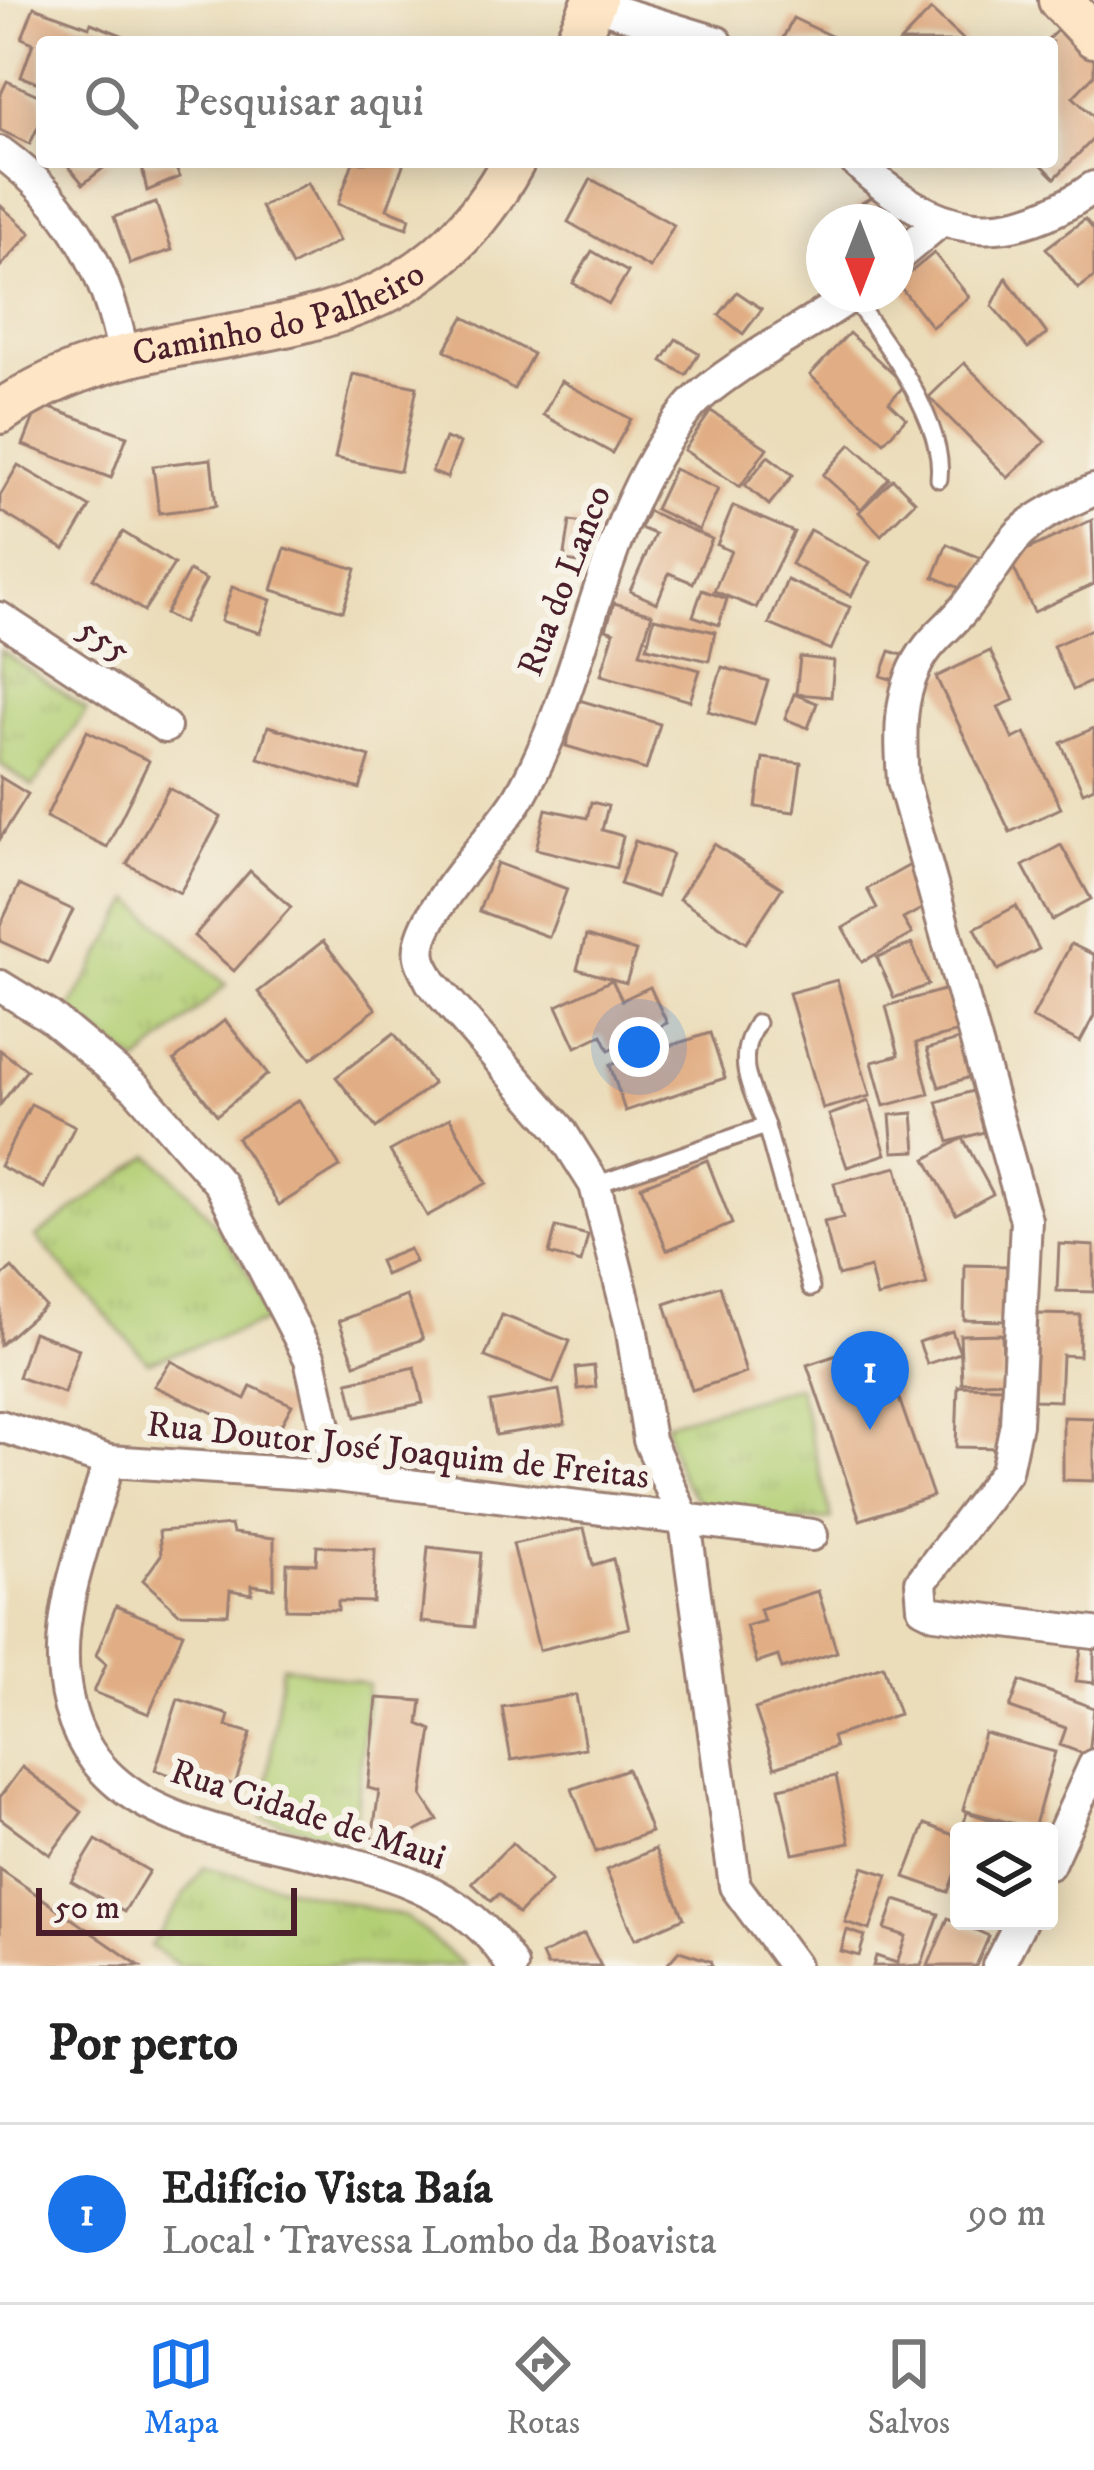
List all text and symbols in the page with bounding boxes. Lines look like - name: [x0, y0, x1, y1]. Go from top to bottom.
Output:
- search box: [36, 36, 1058, 168]
- icon: search: [78, 69, 144, 135]
- text: Pesquisar aqui: [174, 74, 424, 130]
- north arrow: [806, 204, 914, 312]
- street label: Caminho do Palheiro: [128, 251, 433, 376]
- street label: Rua do Lanco: [508, 479, 622, 683]
- street label: 555: [69, 607, 139, 674]
- your location: [609, 1017, 669, 1077]
- pin: 1: [831, 1331, 909, 1430]
- street label: Rua Doutor José Joaquim de Freitas: [145, 1402, 651, 1500]
- street label: Rua Cidade de Maui: [165, 1749, 451, 1881]
- map controls: [950, 1822, 1058, 1930]
- button: layers: [950, 1822, 1058, 1930]
- scale bar: [36, 1882, 297, 1935]
- text: 50 m: [54, 1888, 120, 1929]
- text: Por perto: [48, 2012, 238, 2076]
- text: Edifício Vista Baía: [162, 2161, 493, 2217]
- text: 1: [80, 2189, 94, 2238]
- text: 90 m: [968, 2189, 1046, 2238]
- text: Local · Travessa Lombo da Boavista: [162, 2217, 717, 2266]
- tab: Mapa: [144, 2331, 219, 2444]
- tab: Rotas: [506, 2331, 580, 2444]
- tab: Salvos: [868, 2331, 950, 2444]

